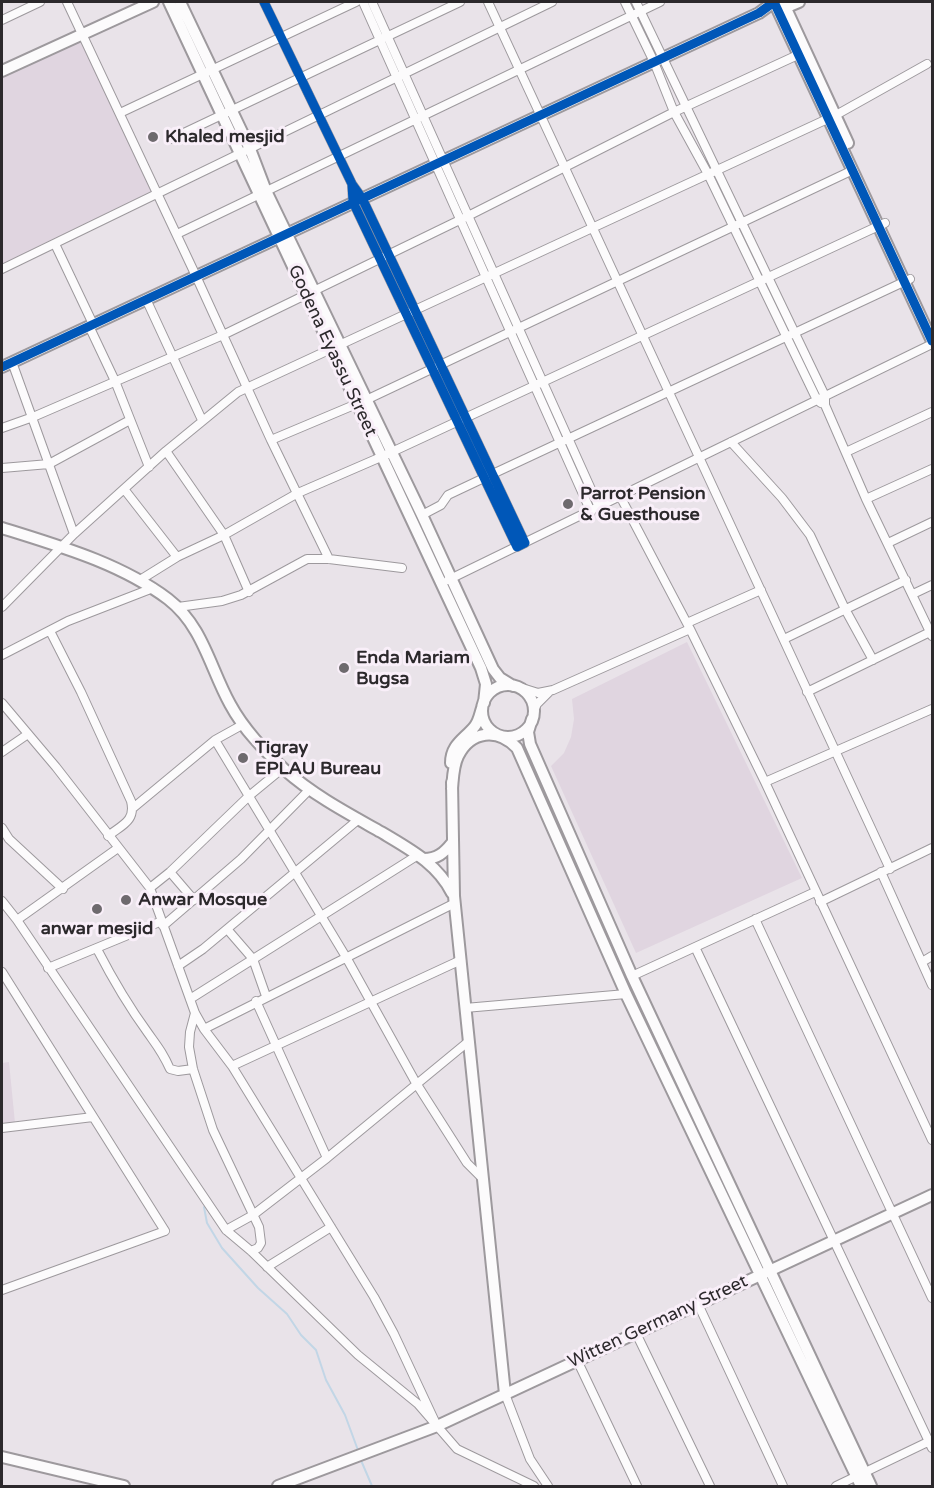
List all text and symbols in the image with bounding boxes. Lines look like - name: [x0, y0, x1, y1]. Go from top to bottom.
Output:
- place label: Khaled mesjid: [165, 126, 285, 148]
- marker: Khaled mesjid: [146, 130, 160, 144]
- street label: Godena Eyassu Street: [283, 262, 381, 440]
- place label: Parrot Pension & Guesthouse: [580, 483, 706, 526]
- marker: Parrot Pension & Guesthouse: [561, 497, 575, 511]
- place label: Enda Mariam Bugsa: [356, 647, 470, 690]
- marker: Enda Mariam Bugsa: [337, 661, 351, 675]
- place label: Tigray EPLAU Bureau: [255, 737, 381, 780]
- marker: Tigray EPLAU Bureau: [236, 751, 250, 765]
- place label: Anwar Mosque: [138, 889, 267, 911]
- marker: Anwar Mosque: [119, 893, 133, 907]
- marker: anwar mesjid: [90, 902, 104, 916]
- place label: anwar mesjid: [41, 918, 153, 940]
- street label: Witten Germany Street: [565, 1271, 751, 1373]

